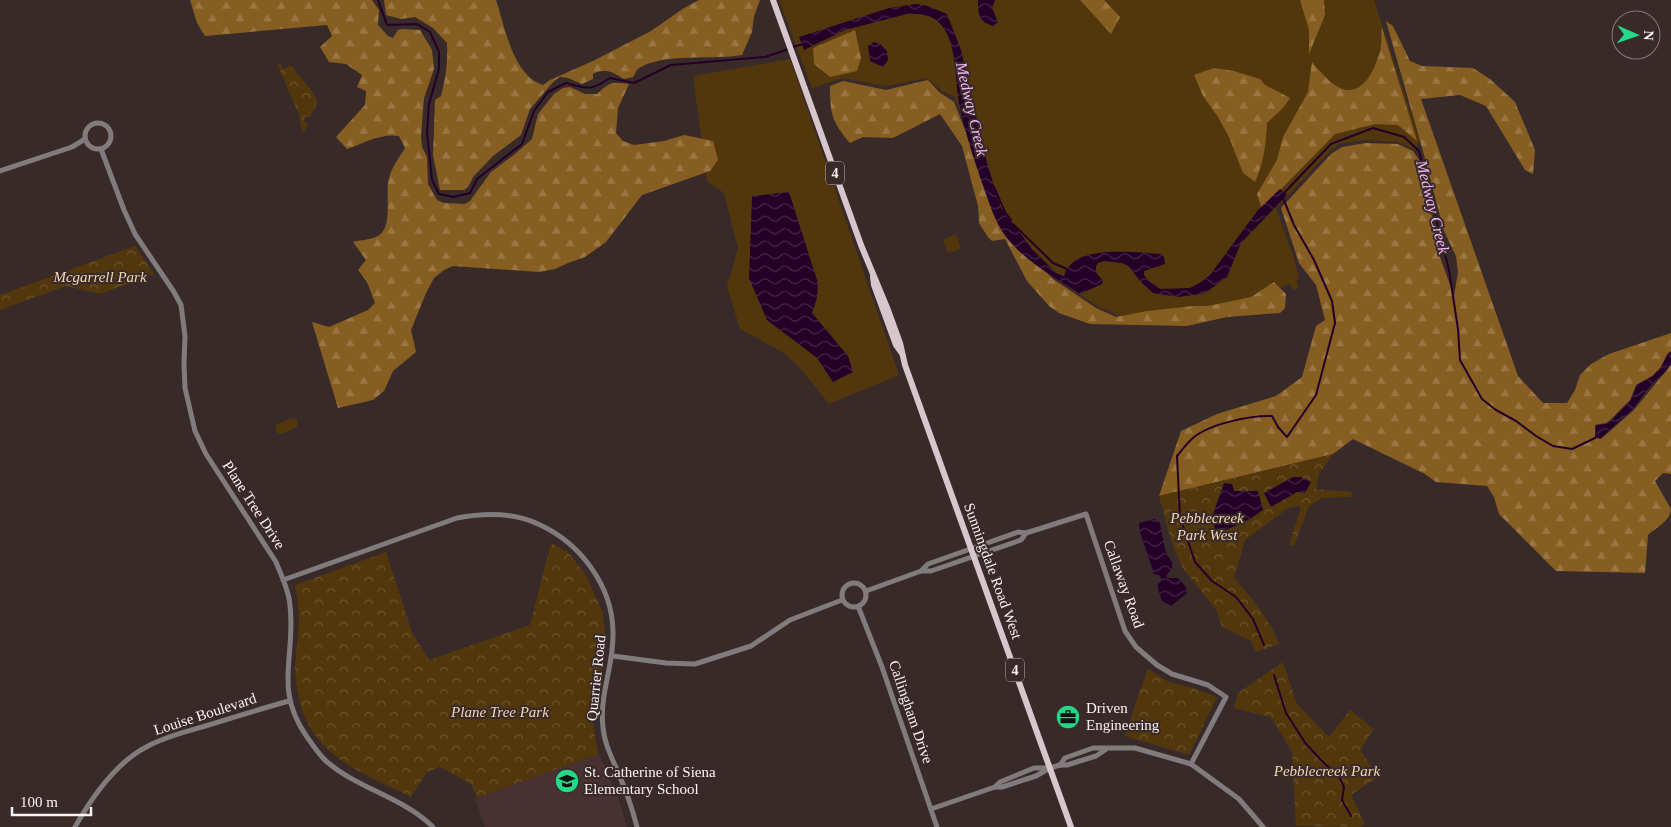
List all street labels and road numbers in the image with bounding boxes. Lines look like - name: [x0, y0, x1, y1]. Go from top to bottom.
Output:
- road number: 4: [826, 162, 844, 184]
- street label: Plane Tree Drive: [220, 458, 289, 552]
- street label: Sunningdale Road West: [961, 501, 1025, 642]
- street label: Callaway Road: [1101, 538, 1147, 630]
- street label: Quarrier Road: [584, 634, 609, 722]
- street label: Callingham Drive: [886, 658, 936, 766]
- road number: 4: [1006, 658, 1024, 682]
- street label: Louise Boulevard: [152, 690, 259, 738]

